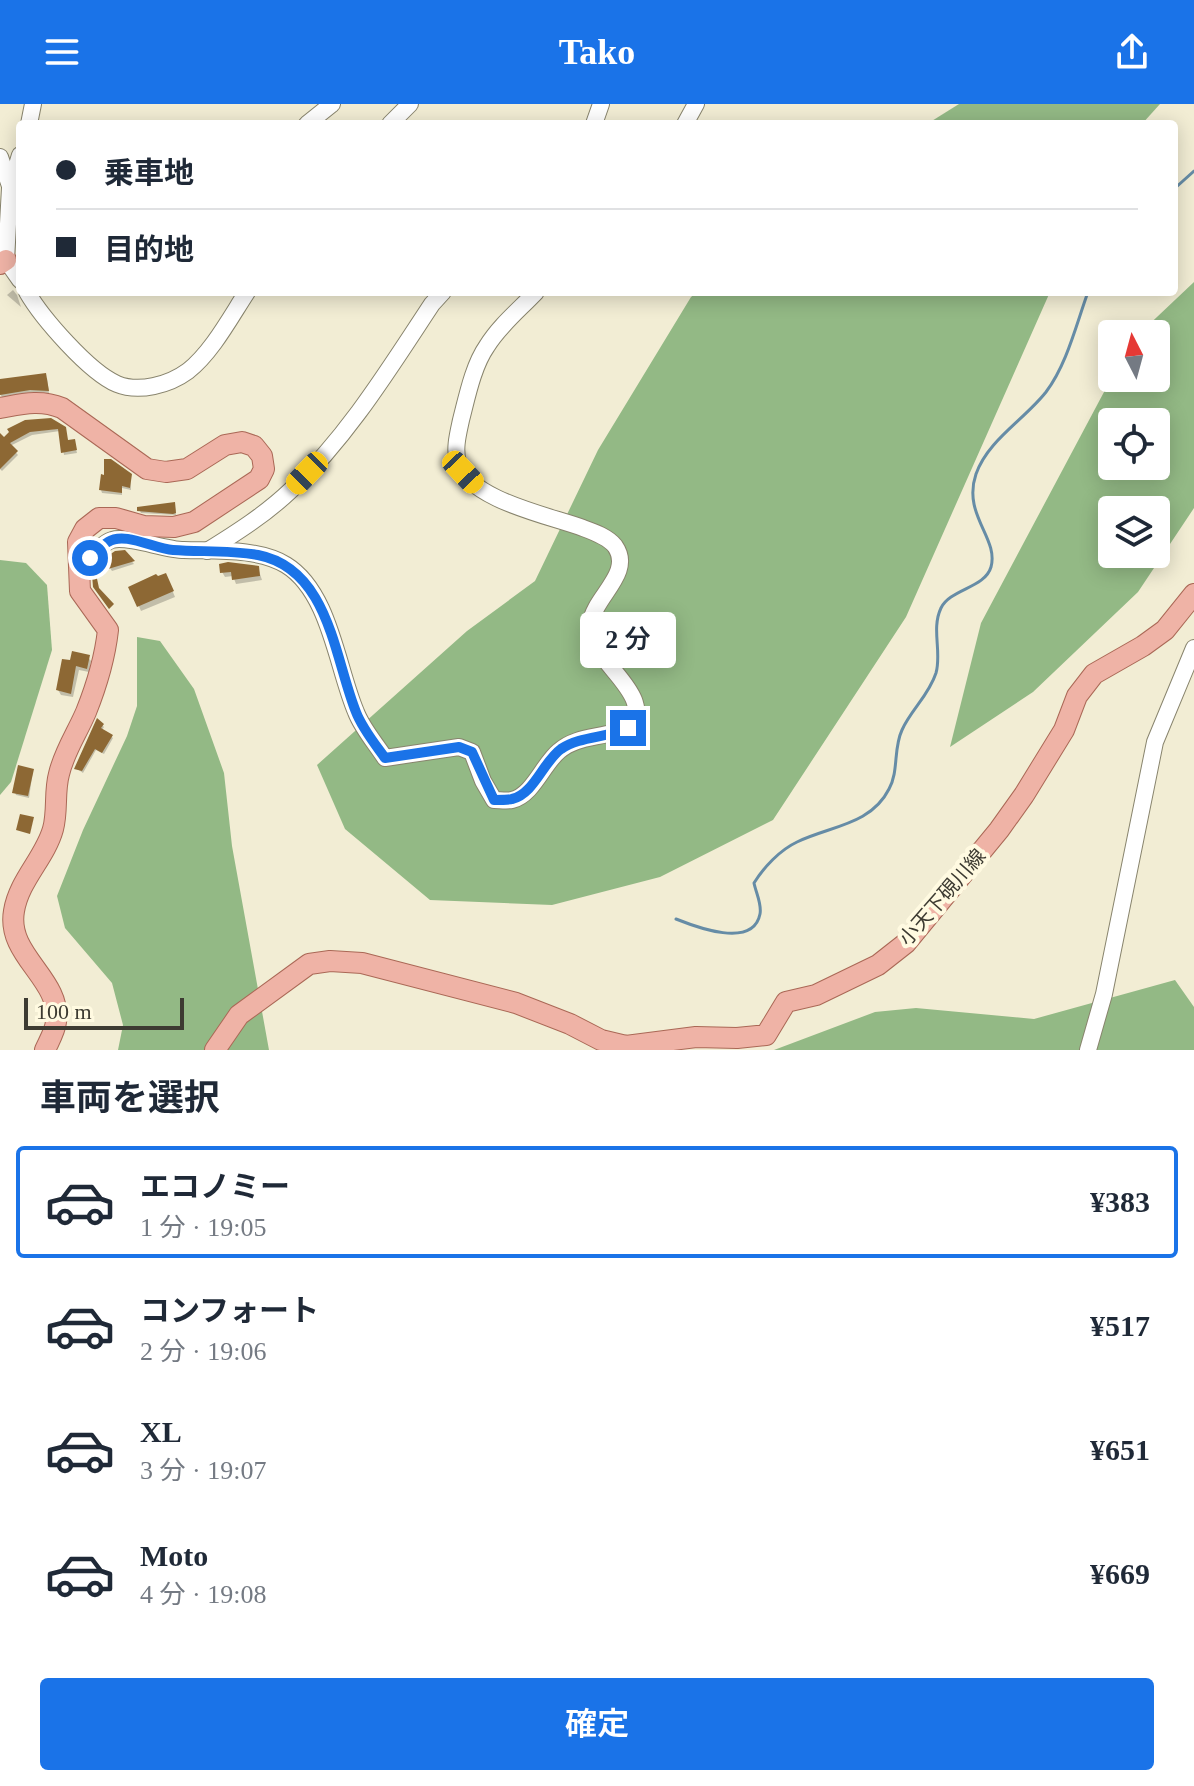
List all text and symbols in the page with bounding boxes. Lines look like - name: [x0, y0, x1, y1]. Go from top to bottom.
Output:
- icon: menu: [40, 30, 84, 74]
- icon: share: [1110, 30, 1154, 74]
- text: Tako: [559, 32, 635, 72]
- text: 乗車地: [104, 156, 194, 189]
- text: 目的地: [104, 233, 194, 266]
- north arrow: [1098, 320, 1170, 392]
- map controls: [1098, 320, 1170, 568]
- button: locate: [1098, 408, 1170, 480]
- car: [438, 446, 488, 498]
- car: [282, 447, 332, 499]
- button: layers: [1098, 496, 1170, 568]
- route start: [72, 540, 108, 576]
- callout: 2 分: [580, 612, 676, 668]
- text: 2 分: [605, 625, 651, 654]
- route end: [610, 710, 646, 746]
- street label: 小天下硯川線: [894, 845, 990, 949]
- scale bar: [24, 994, 184, 1030]
- text: 100 m: [36, 999, 92, 1024]
- text: 車両を選択: [40, 1078, 220, 1118]
- icon: car: [44, 1166, 116, 1238]
- text: エコノミー: [140, 1170, 290, 1203]
- text: ¥383: [1090, 1185, 1150, 1218]
- text: 1 分 · 19:05: [140, 1213, 266, 1242]
- icon: car: [44, 1290, 116, 1362]
- text: コンフォート: [140, 1294, 319, 1327]
- text: ¥517: [1090, 1309, 1150, 1342]
- text: 2 分 · 19:06: [140, 1337, 266, 1366]
- icon: car: [44, 1414, 116, 1486]
- text: XL: [140, 1415, 182, 1448]
- text: ¥651: [1090, 1433, 1150, 1466]
- text: 3 分 · 19:07: [140, 1456, 266, 1485]
- icon: car: [44, 1538, 116, 1610]
- text: Moto: [140, 1539, 208, 1572]
- text: ¥669: [1090, 1557, 1150, 1590]
- text: 4 分 · 19:08: [140, 1580, 266, 1609]
- button: 確定: [40, 1678, 1154, 1770]

